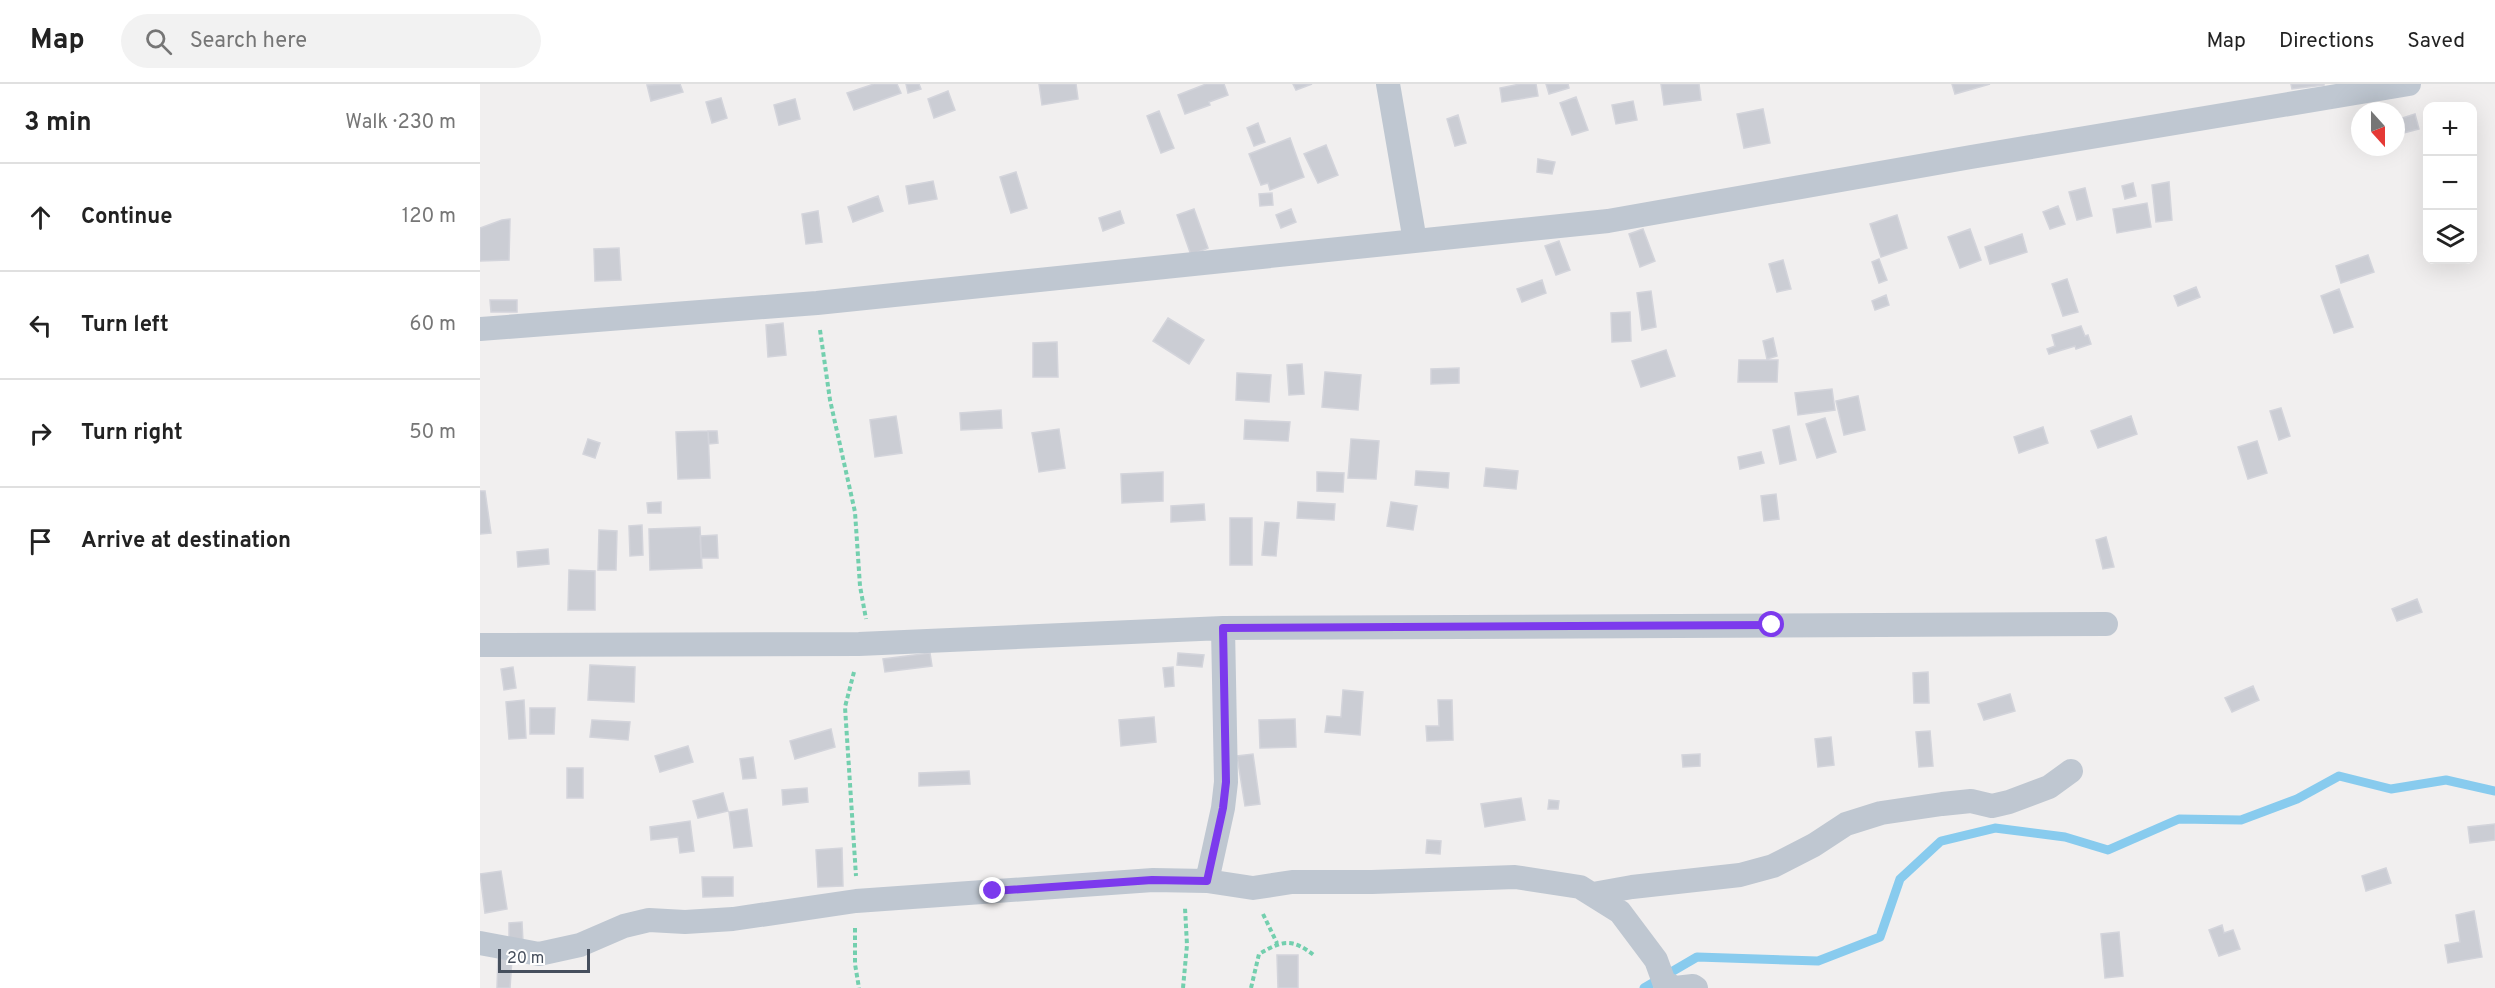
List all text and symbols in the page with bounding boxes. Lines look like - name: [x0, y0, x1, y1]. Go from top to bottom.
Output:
- search box: [121, 14, 541, 68]
- text: Map: [30, 23, 85, 59]
- icon: search: [142, 25, 175, 58]
- text: Search here: [190, 28, 307, 55]
- text: Map: [2206, 28, 2246, 55]
- text: Directions: [2279, 28, 2374, 55]
- text: Saved: [2407, 28, 2465, 55]
- north arrow: [2351, 102, 2405, 156]
- map controls: [2423, 102, 2477, 264]
- button: +: [2423, 102, 2477, 156]
- text: 3 min: [24, 107, 92, 140]
- text: Walk · 230 m: [345, 110, 456, 136]
- button: −: [2423, 156, 2477, 210]
- icon: ahead: [24, 201, 57, 234]
- text: Continue: [81, 204, 172, 231]
- text: 120 m: [402, 204, 456, 230]
- button: layers: [2423, 210, 2477, 264]
- icon: left: [24, 309, 57, 342]
- text: Turn left: [81, 312, 169, 339]
- text: 60 m: [410, 312, 456, 338]
- icon: right: [24, 417, 57, 450]
- text: Turn right: [81, 420, 183, 447]
- text: 50 m: [409, 420, 456, 446]
- icon: arrive: [24, 525, 57, 558]
- text: Arrive at destination: [81, 528, 291, 555]
- route start: [1758, 611, 1784, 637]
- route end: [979, 877, 1005, 903]
- scale bar: [498, 946, 590, 974]
- text: 20 m: [507, 949, 544, 969]

